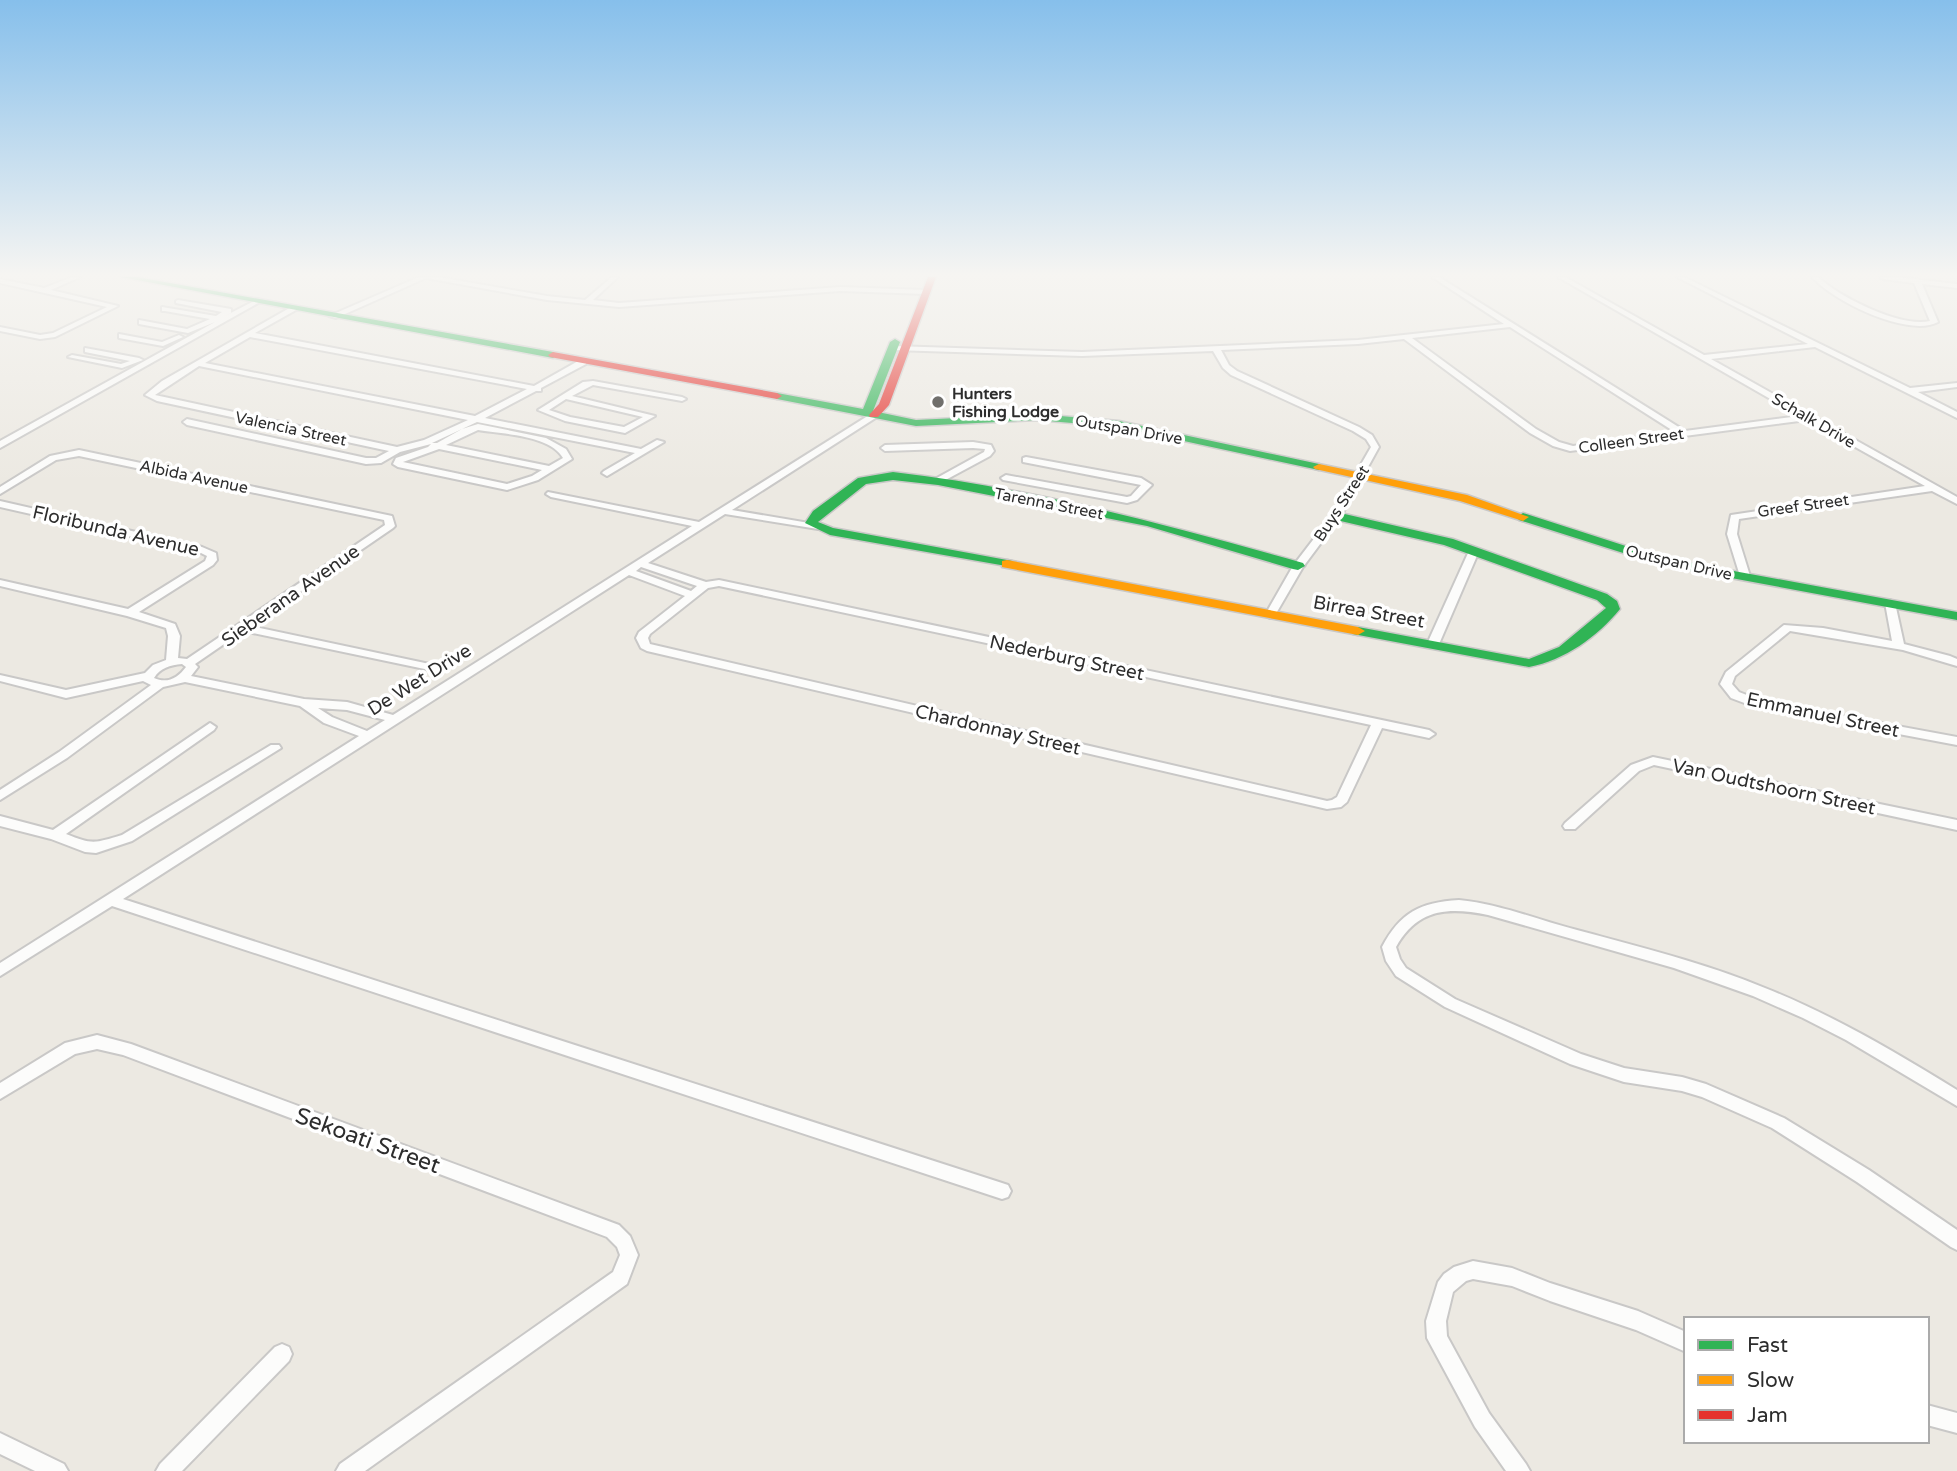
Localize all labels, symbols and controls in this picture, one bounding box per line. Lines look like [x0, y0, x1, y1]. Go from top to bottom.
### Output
place label: Hunters Fishing Lodge [952, 384, 1059, 422]
street label: Schalk Drive [1768, 389, 1859, 453]
marker: Hunters Fishing Lodge [930, 394, 946, 410]
street label: Valencia Street [233, 407, 348, 451]
street label: Outspan Drive [1074, 411, 1184, 449]
street label: Colleen Street [1577, 424, 1685, 458]
street label: Albida Avenue [138, 456, 250, 498]
street label: Buys Street [1310, 462, 1374, 545]
street label: Tarenna Street [993, 484, 1105, 524]
street label: Greef Street [1756, 490, 1850, 522]
street label: Floribunda Avenue [30, 501, 201, 561]
street label: Sieberana Avenue [218, 540, 364, 652]
street label: Outspan Drive [1624, 541, 1734, 585]
street label: Birrea Street [1311, 591, 1426, 633]
street label: Nederburg Street [987, 631, 1146, 685]
street label: De Wet Drive [364, 639, 475, 720]
street label: Emmanuel Street [1745, 688, 1901, 742]
street label: Chardonnay Street [913, 700, 1083, 760]
street label: Van Oudtshoorn Street [1670, 755, 1877, 819]
street label: Sekoati Street [291, 1102, 444, 1180]
legend [1684, 1317, 1929, 1443]
text: Fast [1747, 1333, 1788, 1358]
text: Slow [1747, 1368, 1795, 1393]
text: Jam [1747, 1403, 1788, 1428]

